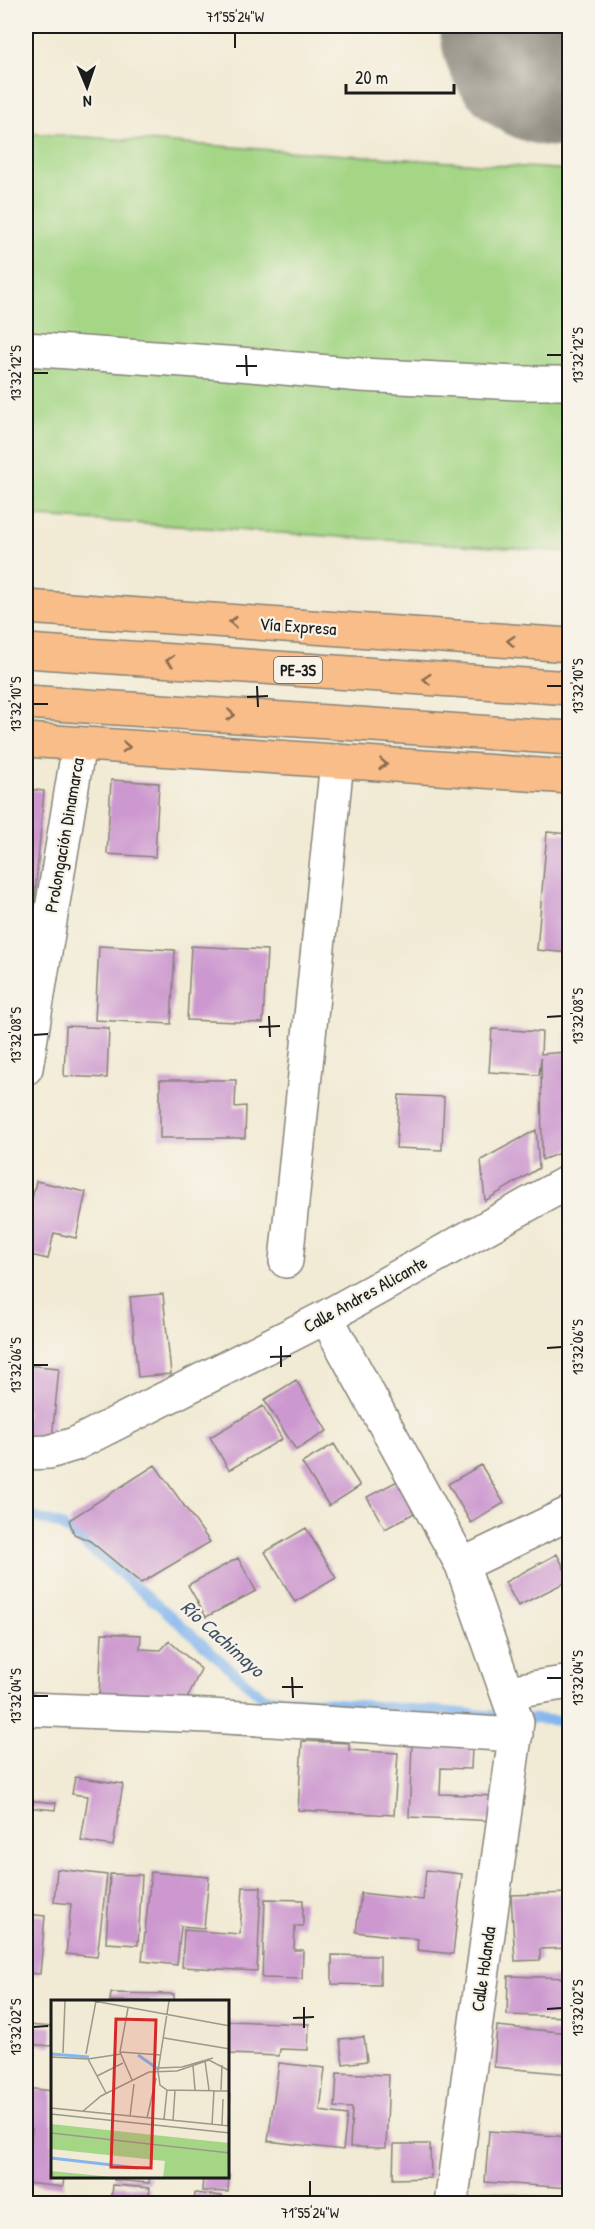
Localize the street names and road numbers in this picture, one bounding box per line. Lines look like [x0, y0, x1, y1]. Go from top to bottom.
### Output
street label: Vía Expresa [259, 611, 337, 641]
road number: PE-3S [274, 657, 322, 683]
street label: Prolongación Dinamarca [38, 756, 90, 914]
street label: Calle Andres Alicante [298, 1250, 432, 1338]
street label: Calle Holanda [465, 1925, 501, 2013]

